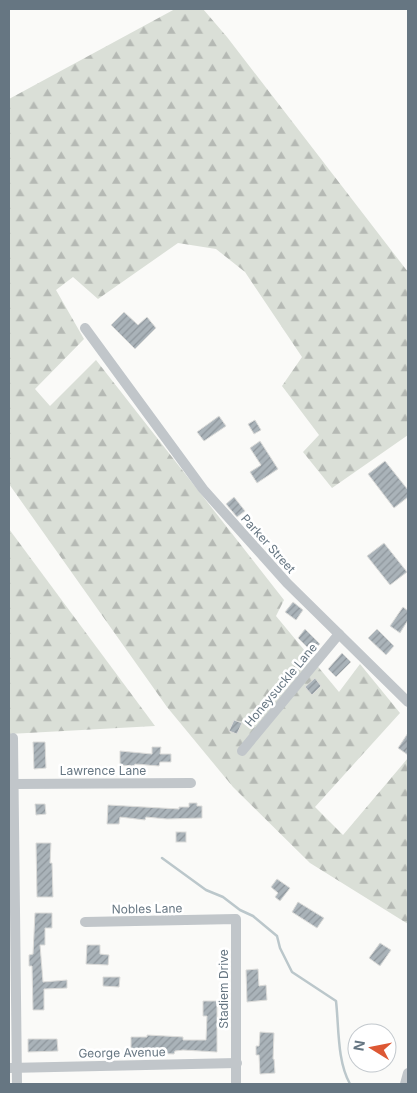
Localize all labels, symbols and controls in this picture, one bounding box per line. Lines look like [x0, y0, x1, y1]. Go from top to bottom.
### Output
street label: Parker Street [238, 511, 299, 576]
street label: Honeysuckle Lane [241, 640, 320, 730]
street label: Lawrence Lane [60, 763, 146, 778]
street label: Nobles Lane [111, 900, 183, 917]
street label: Stadiem Drive [216, 949, 231, 1029]
north arrow [347, 1023, 397, 1073]
text: N [349, 1039, 368, 1052]
street label: George Avenue [78, 1044, 166, 1061]

